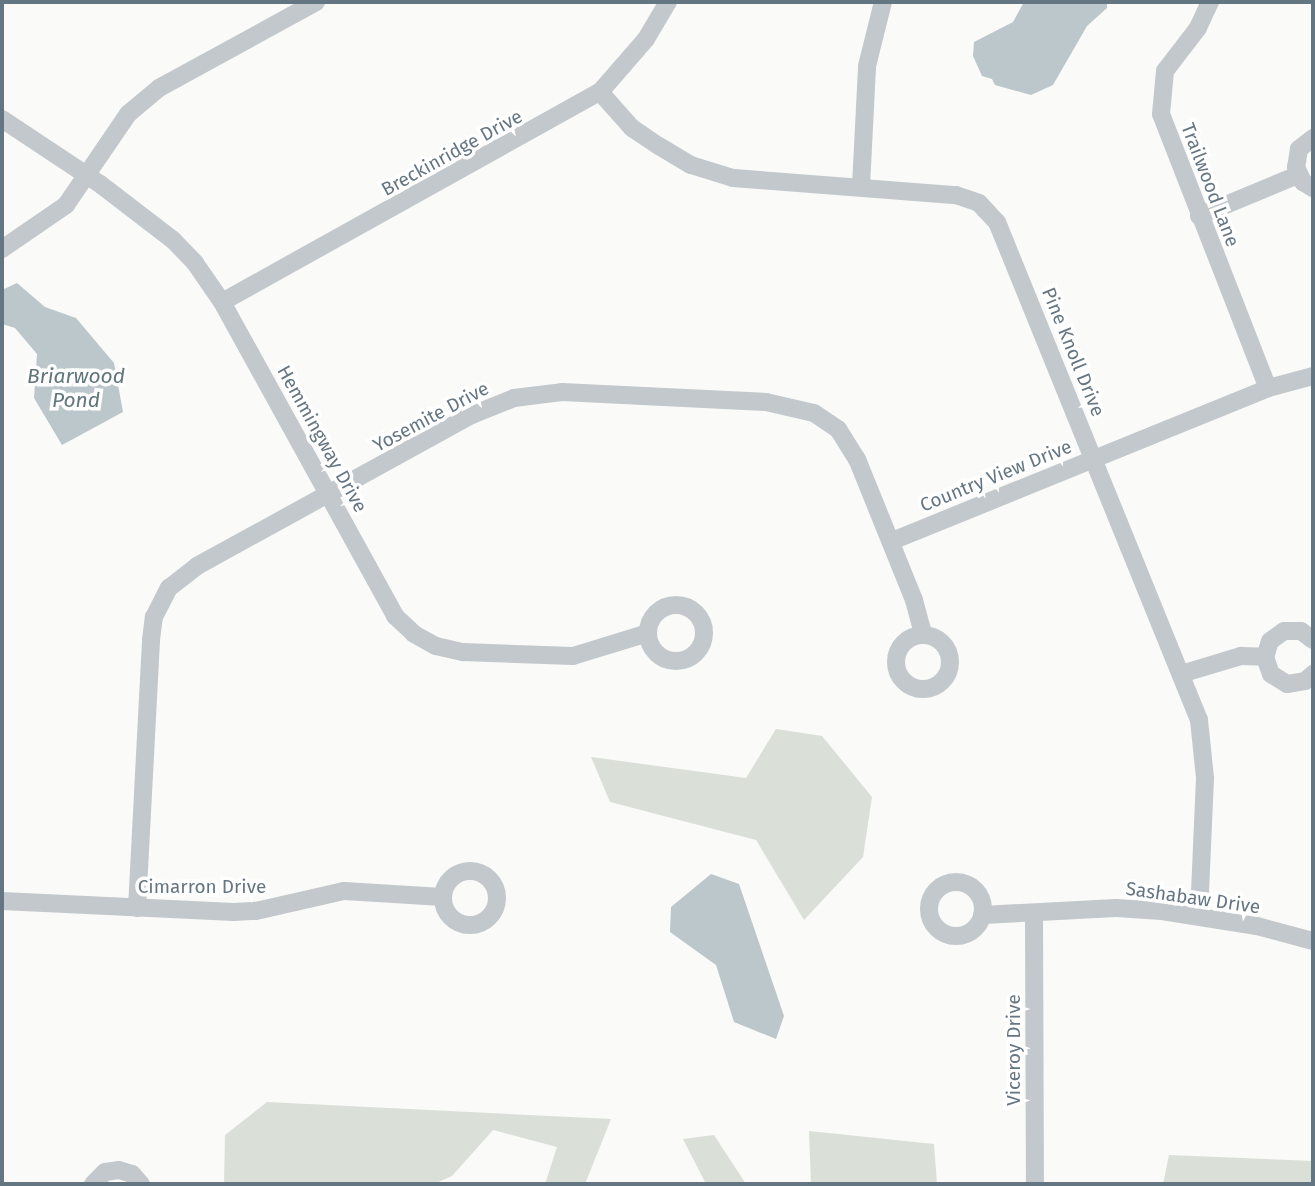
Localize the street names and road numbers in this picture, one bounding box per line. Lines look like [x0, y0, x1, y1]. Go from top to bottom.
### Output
street label: Breckinridge Drive [378, 105, 526, 201]
street label: Trailwood Lane [1176, 120, 1244, 250]
street label: Pine Knoll Drive [1037, 284, 1109, 420]
street label: Hemmingway Drive [272, 361, 372, 517]
street label: Yosemite Drive [369, 377, 493, 457]
street label: Country View Drive [917, 435, 1075, 517]
street label: Cimarron Drive [138, 876, 266, 898]
street label: Sashabaw Drive [1124, 877, 1262, 919]
street label: Viceroy Drive [1003, 994, 1025, 1106]

